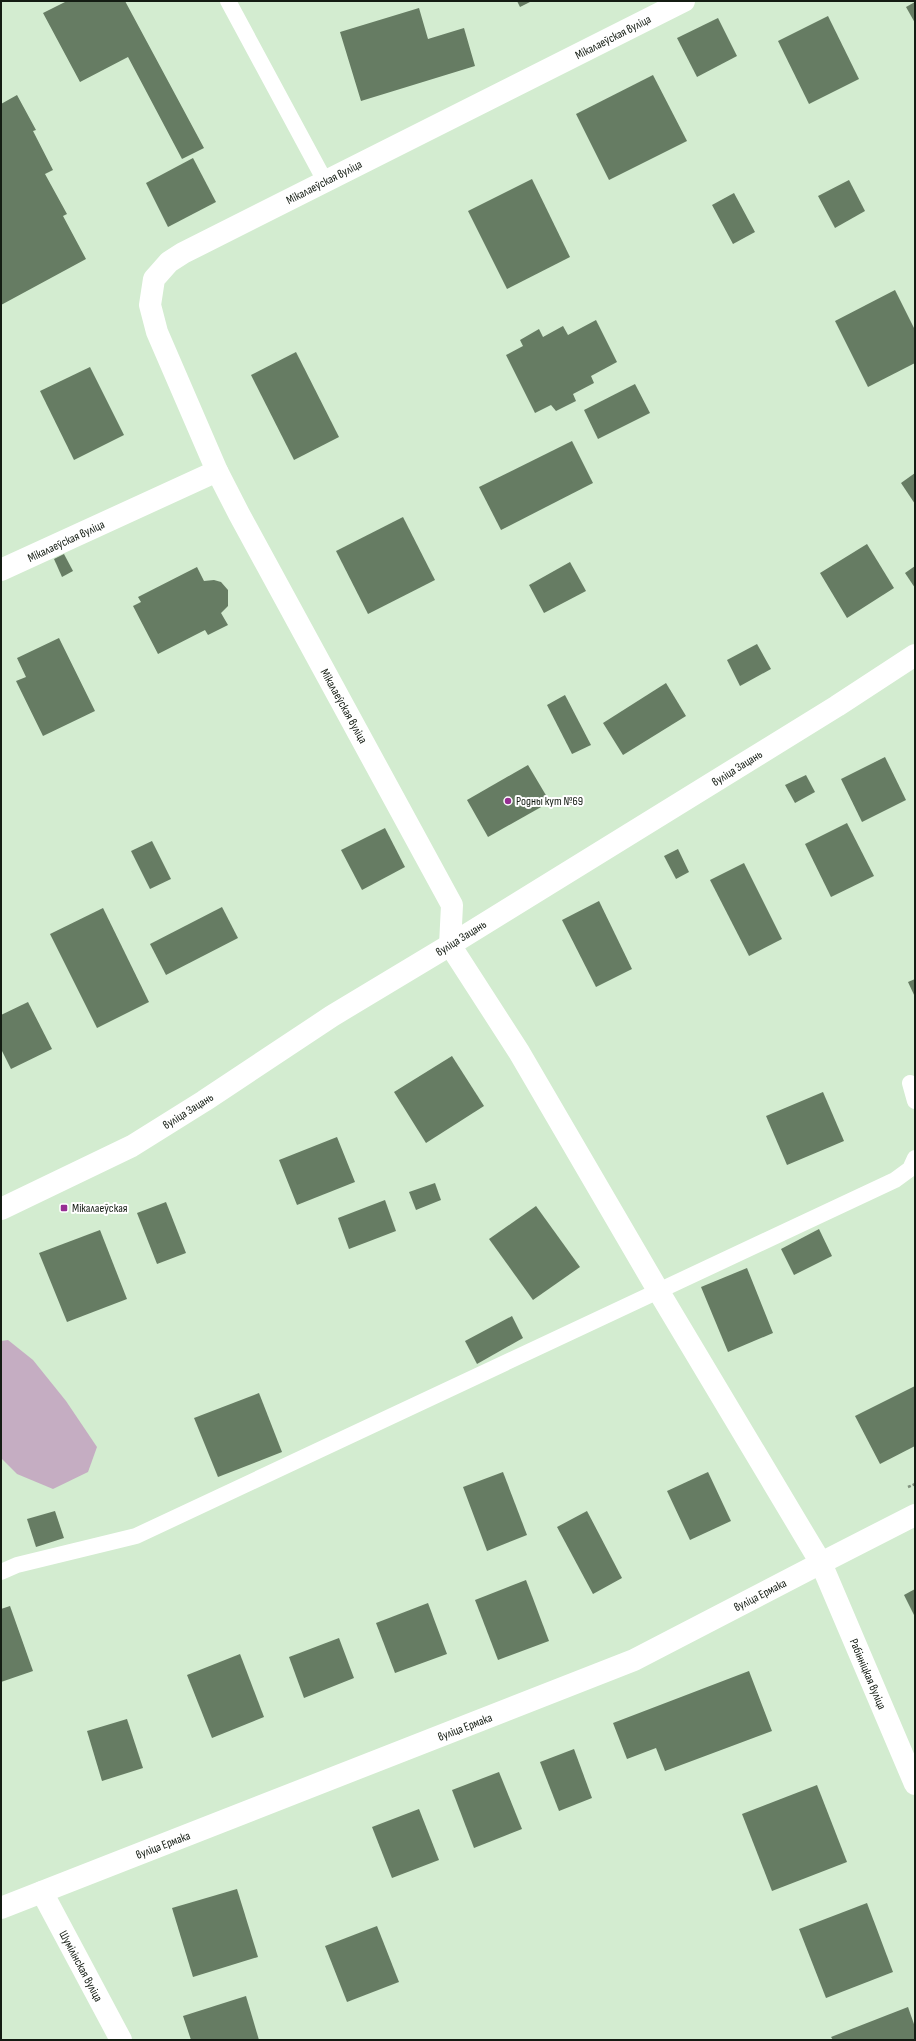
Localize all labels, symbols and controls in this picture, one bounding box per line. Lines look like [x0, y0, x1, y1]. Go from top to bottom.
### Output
street label: Мікалаеўская вуліца [573, 12, 654, 63]
street label: Мікалаеўская вуліца [284, 157, 365, 208]
street label: Мікалаеўская вуліца [25, 517, 107, 566]
street label: Мікалаеўская вуліца [317, 666, 370, 747]
street label: вуліца Зацань [709, 747, 766, 790]
place label: Родны кут №69 [516, 794, 583, 809]
marker: Родны кут №69 [503, 796, 513, 806]
street label: вуліца Зацань [433, 917, 490, 960]
street label: вуліца Зацань [160, 1090, 217, 1133]
place label: Мікалаеўская [72, 1201, 128, 1216]
marker: Мікалаеўская [59, 1203, 69, 1213]
street label: вуліца Ермака [731, 1576, 789, 1615]
street label: Рабінніцкая вуліца [846, 1637, 889, 1712]
street label: вуліца Ермака [436, 1710, 495, 1745]
street label: вуліца Ермака [134, 1828, 193, 1863]
street label: Шумілінская вуліца [55, 1928, 106, 2005]

